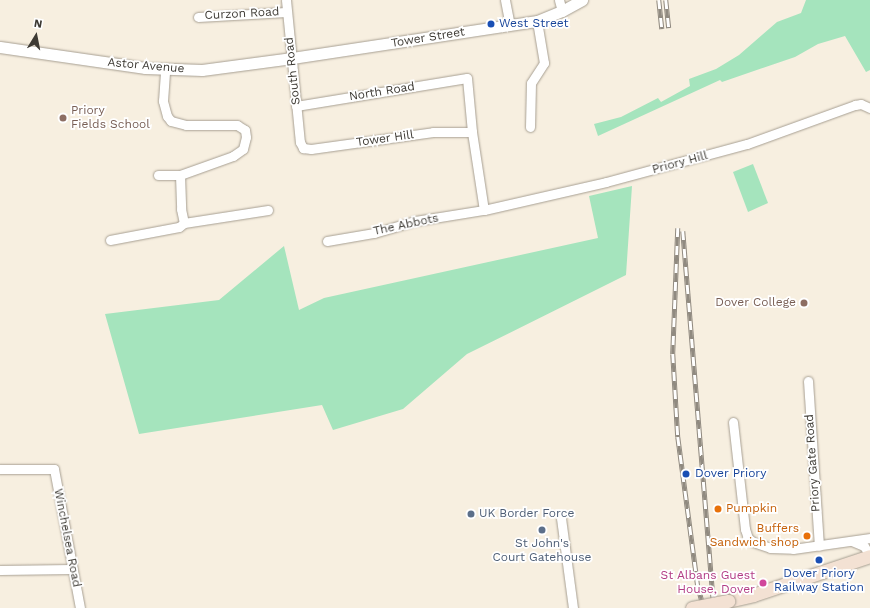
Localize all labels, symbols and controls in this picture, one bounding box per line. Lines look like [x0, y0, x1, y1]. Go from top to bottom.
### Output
street label: Curzon Road [204, 5, 280, 23]
north arrow [16, 16, 56, 56]
text: N [33, 17, 43, 31]
place label: West Street [499, 17, 569, 31]
marker: West Street [486, 19, 496, 29]
street label: Tower Street [390, 25, 466, 51]
street label: South Road [282, 36, 304, 106]
street label: Astor Avenue [107, 55, 185, 77]
street label: North Road [348, 80, 416, 104]
place label: Priory Fields School [71, 104, 150, 132]
marker: Priory Fields School [58, 113, 68, 123]
street label: Tower Hill [355, 128, 415, 150]
street label: Priory Hill [651, 149, 709, 177]
street label: The Abbots [372, 211, 440, 239]
place label: Dover College [715, 296, 796, 310]
marker: Dover College [799, 298, 809, 308]
street label: Priory Gate Road [802, 413, 824, 513]
place label: Dover Priory [695, 467, 767, 481]
marker: Dover Priory [680, 468, 692, 480]
street label: Winchelsea Road [50, 487, 84, 589]
place label: Pumpkin [726, 502, 777, 516]
marker: Pumpkin [713, 504, 723, 514]
place label: UK Border Force [479, 507, 575, 521]
marker: UK Border Force [466, 509, 476, 519]
place label: Buffers Sandwich shop [710, 522, 799, 550]
marker: St John's Court Gatehouse [537, 525, 547, 535]
marker: Buffers Sandwich shop [802, 531, 812, 541]
place label: St John's Court Gatehouse [493, 537, 591, 565]
marker: Dover Priory Railway Station [814, 555, 824, 565]
place label: Dover Priory Railway Station [774, 567, 864, 595]
place label: St Albans Guest House, Dover [660, 569, 755, 597]
marker: St Albans Guest House, Dover [758, 578, 768, 588]

